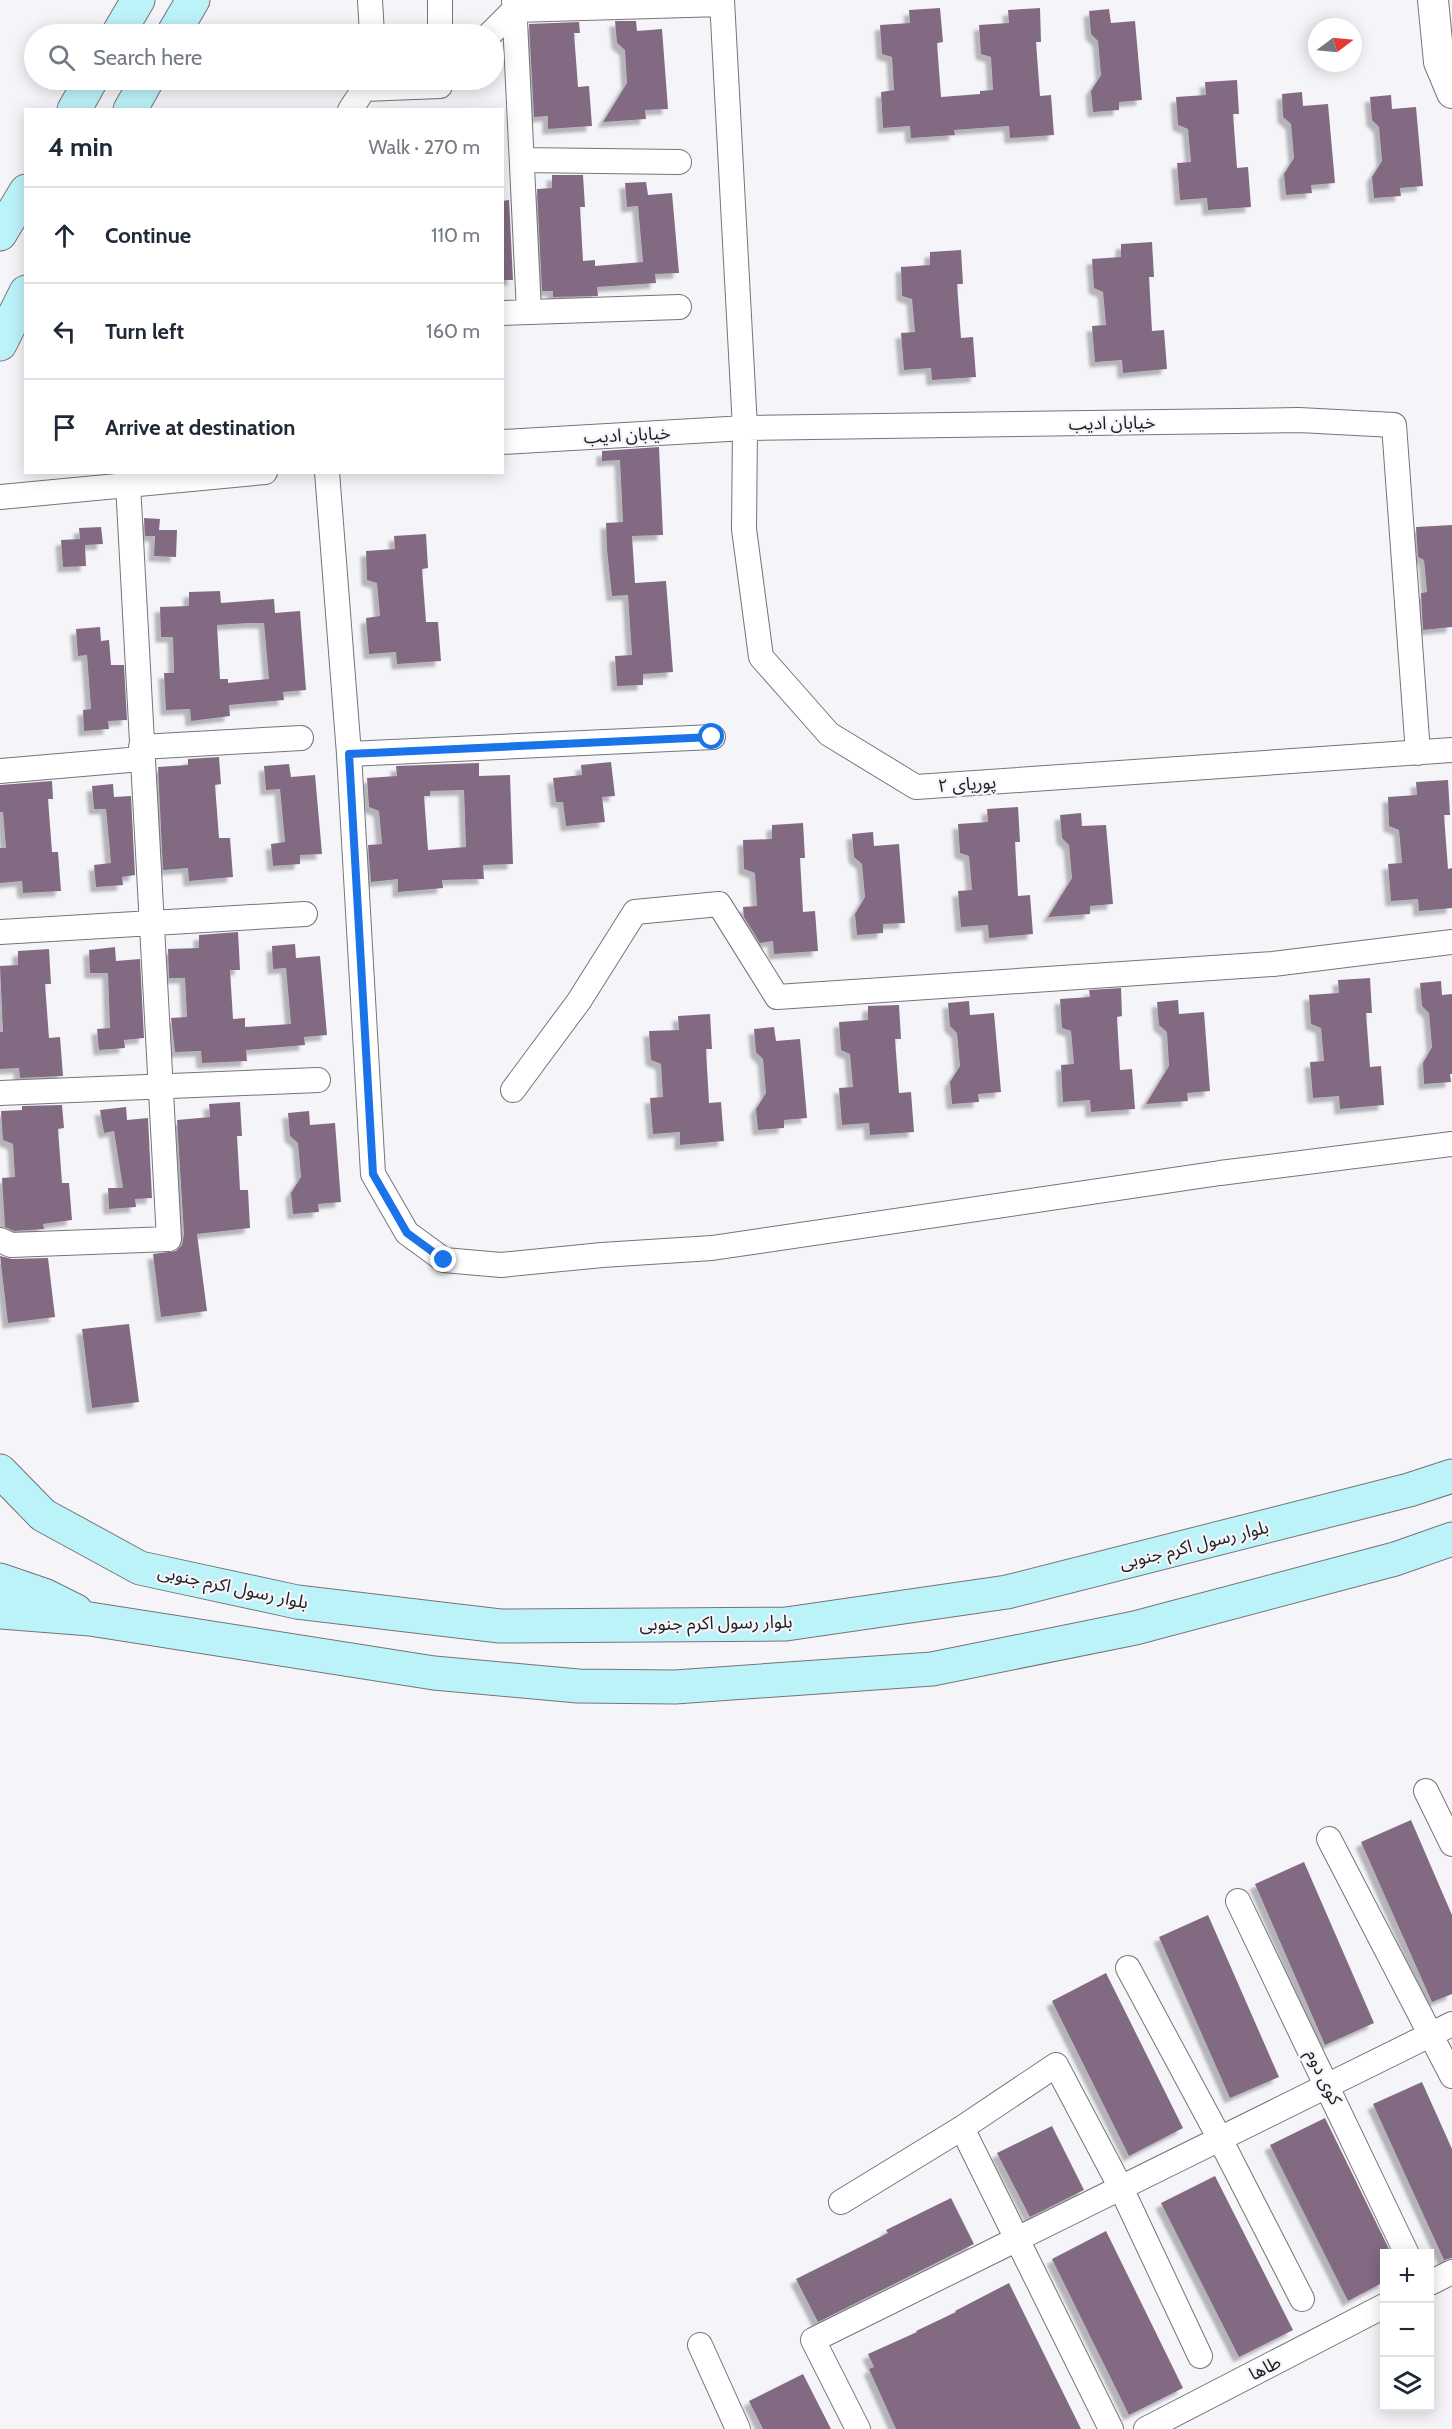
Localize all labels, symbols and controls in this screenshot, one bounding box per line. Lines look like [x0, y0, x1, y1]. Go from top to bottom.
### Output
north arrow [1308, 18, 1362, 72]
search box [24, 24, 504, 90]
icon: search [45, 41, 78, 74]
text: Search here [93, 44, 202, 71]
text: 4 min [48, 131, 113, 163]
text: Walk · 270 m [368, 135, 480, 159]
icon: ahead [48, 219, 81, 252]
text: Continue [105, 222, 191, 249]
text: 110 m [431, 223, 480, 247]
icon: left [48, 315, 81, 348]
text: Turn left [105, 318, 184, 345]
text: 160 m [426, 319, 480, 343]
icon: arrive [48, 411, 81, 444]
street label: خیابان ادیب [1068, 411, 1156, 435]
text: Arrive at destination [105, 414, 295, 441]
street label: خیابان ادیب [583, 422, 671, 448]
route start [698, 723, 724, 749]
street label: پوریای ۲ [937, 771, 997, 797]
route end [430, 1246, 456, 1272]
street label: بلوار رسول اکرم جنوبی [1117, 1516, 1272, 1577]
street label: بلوار رسول اکرم جنوبی [155, 1560, 310, 1617]
street label: بلوار رسول اکرم جنوبی [639, 1611, 793, 1638]
street label: کوی دوم [1298, 2046, 1347, 2110]
map controls [1380, 2249, 1434, 2411]
button: + [1380, 2249, 1434, 2303]
button: − [1380, 2303, 1434, 2357]
street label: طاها [1245, 2351, 1285, 2385]
button: layers [1380, 2357, 1434, 2411]

